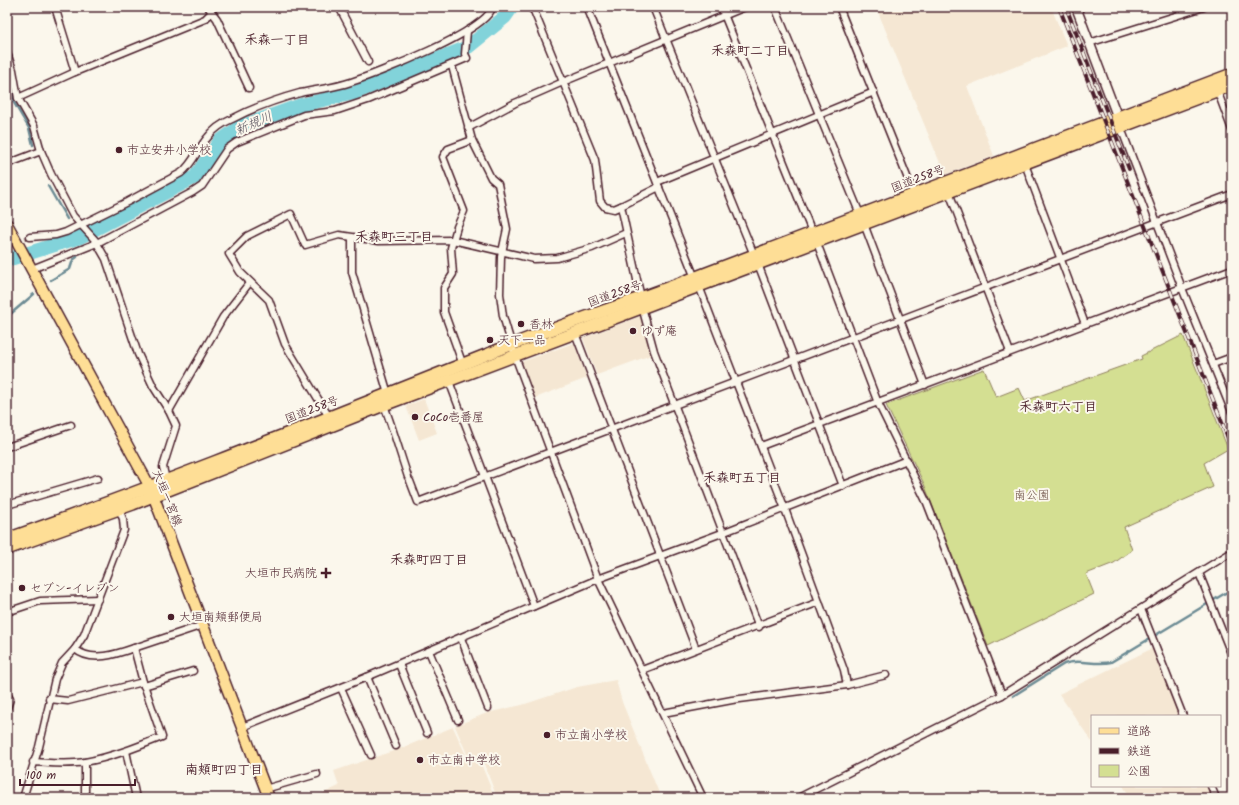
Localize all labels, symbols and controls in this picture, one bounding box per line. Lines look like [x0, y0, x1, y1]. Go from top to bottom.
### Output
district label: 禾森一丁目 [244, 30, 310, 51]
district label: 禾森町二丁目 [711, 41, 789, 62]
water label: 新規川 [232, 106, 276, 142]
place label: 市立安井小学校 [127, 141, 211, 160]
marker: 市立安井小学校 [114, 145, 124, 155]
street label: 国道258号 [888, 160, 948, 198]
district label: 禾森町三丁目 [355, 227, 433, 248]
street label: 国道258号 [585, 275, 645, 313]
place label: 香林 [529, 315, 553, 334]
marker: 香林 [516, 319, 526, 329]
place label: ゆず庵 [641, 322, 677, 341]
marker: ゆず庵 [628, 326, 638, 336]
place label: 天下一品 [498, 331, 546, 350]
marker: 天下一品 [485, 335, 495, 345]
street label: 国道258号 [282, 391, 342, 429]
district label: 禾森町六丁目 [1019, 397, 1097, 418]
place label: CoCo壱番屋 [423, 408, 484, 427]
marker: CoCo壱番屋 [410, 412, 420, 422]
street label: 大垣一宮線 [147, 467, 187, 529]
district label: 禾森町五丁目 [703, 468, 781, 489]
park label: 南公園 [1014, 486, 1050, 505]
district label: 禾森町四丁目 [390, 550, 468, 571]
place label: 大垣市民病院 [245, 564, 317, 583]
marker: 大垣市民病院 [320, 567, 332, 579]
place label: セブン-イレブン [30, 579, 120, 598]
marker: セブン-イレブン [17, 583, 27, 593]
place label: 大垣南頬郵便局 [179, 608, 263, 627]
marker: 大垣南頬郵便局 [166, 612, 176, 622]
legend [1091, 715, 1221, 787]
text: 道路 [1127, 722, 1151, 741]
place label: 市立南小学校 [555, 726, 627, 745]
marker: 市立南小学校 [542, 730, 552, 740]
text: 鉄道 [1127, 742, 1151, 761]
place label: 市立南中学校 [428, 751, 500, 770]
marker: 市立南中学校 [415, 755, 425, 765]
district label: 南頬町四丁目 [185, 760, 263, 781]
scale bar [20, 761, 135, 787]
text: 公園 [1127, 762, 1151, 781]
text: 100 m [26, 766, 57, 785]

